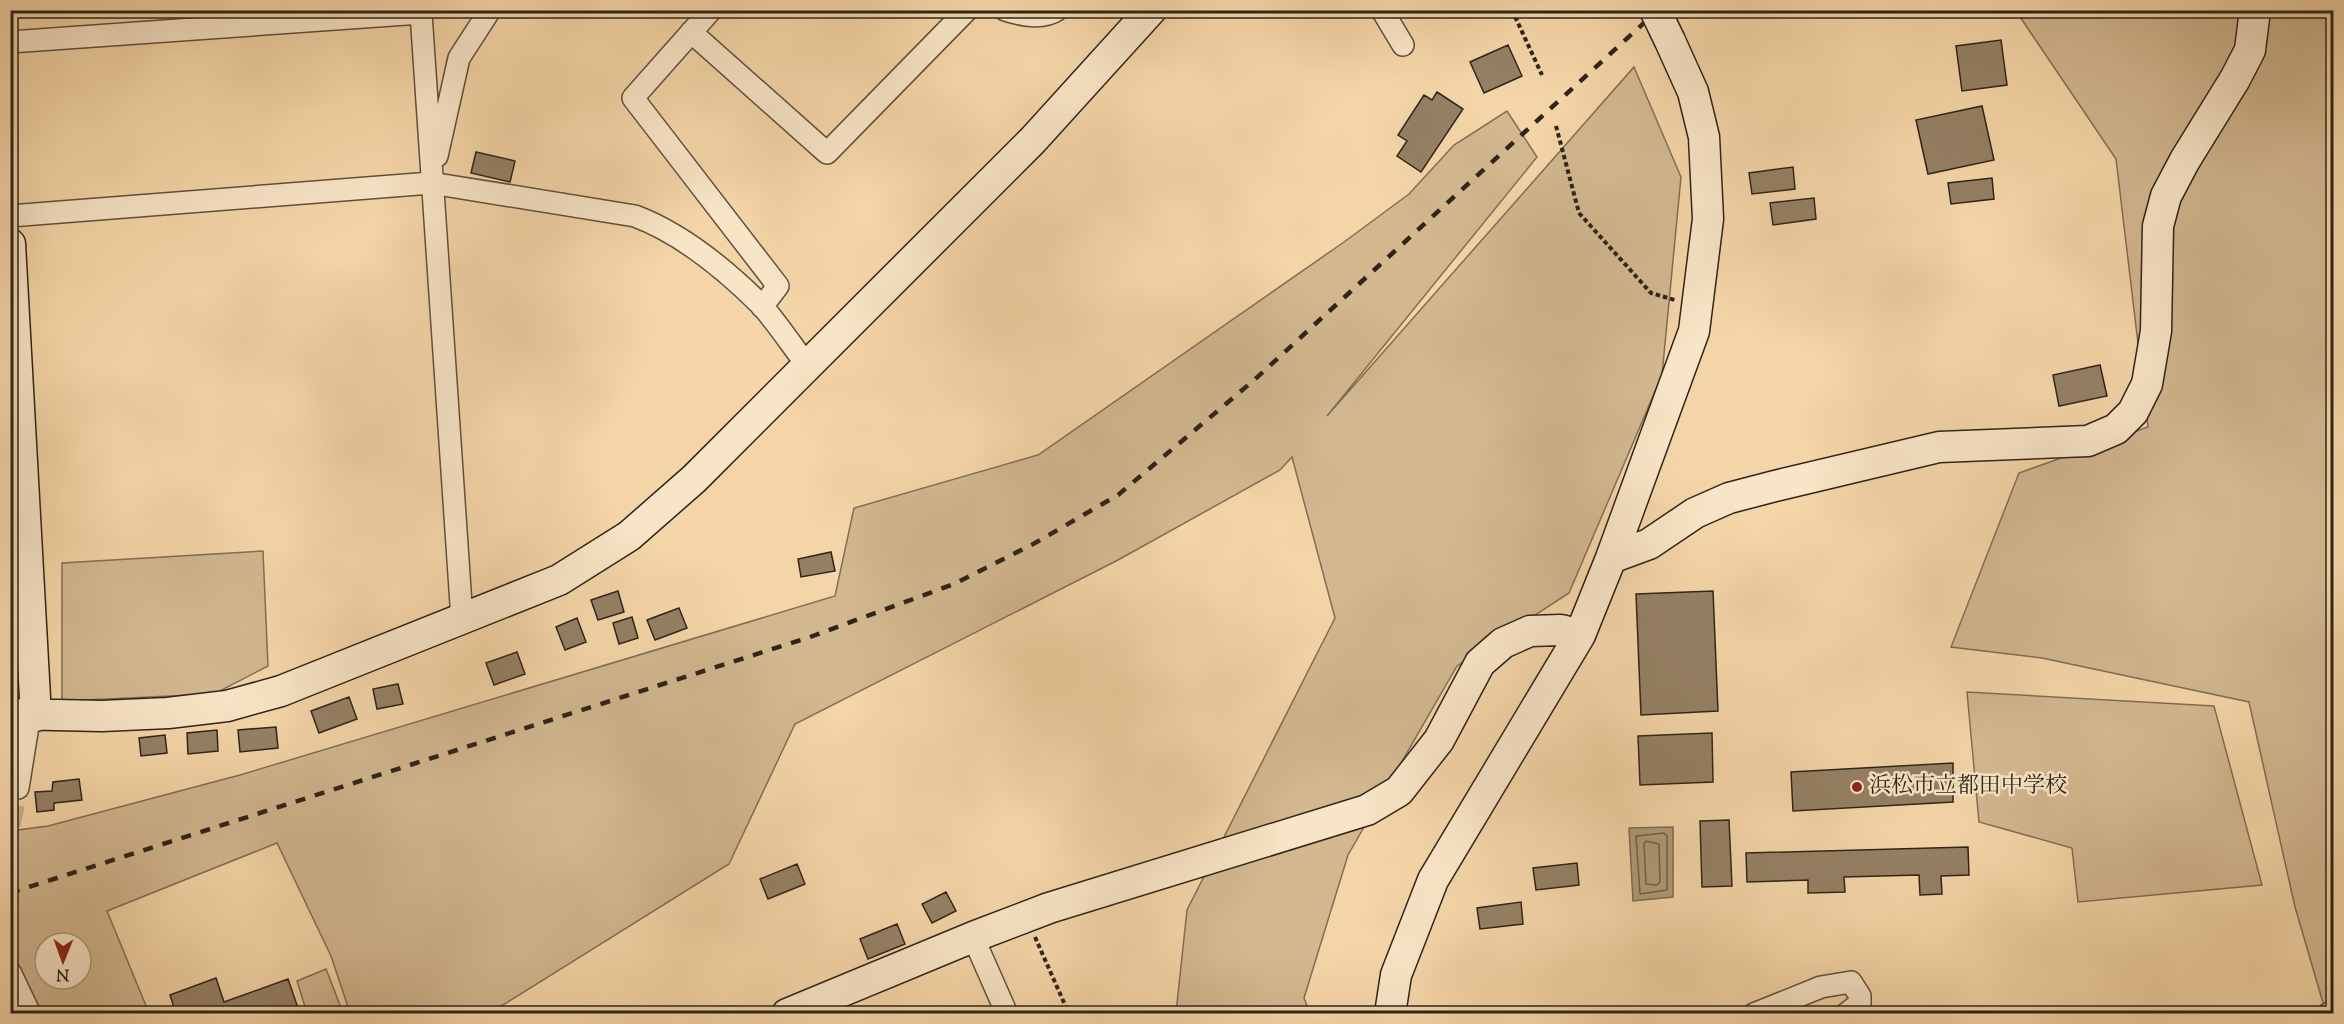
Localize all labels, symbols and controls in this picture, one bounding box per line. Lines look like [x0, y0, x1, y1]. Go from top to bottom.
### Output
place label: 浜松市立都田中学校 [1869, 771, 2067, 803]
marker: 浜松市立都田中学校 [1850, 780, 1864, 794]
north arrow [33, 931, 93, 991]
text: N [56, 962, 69, 985]

